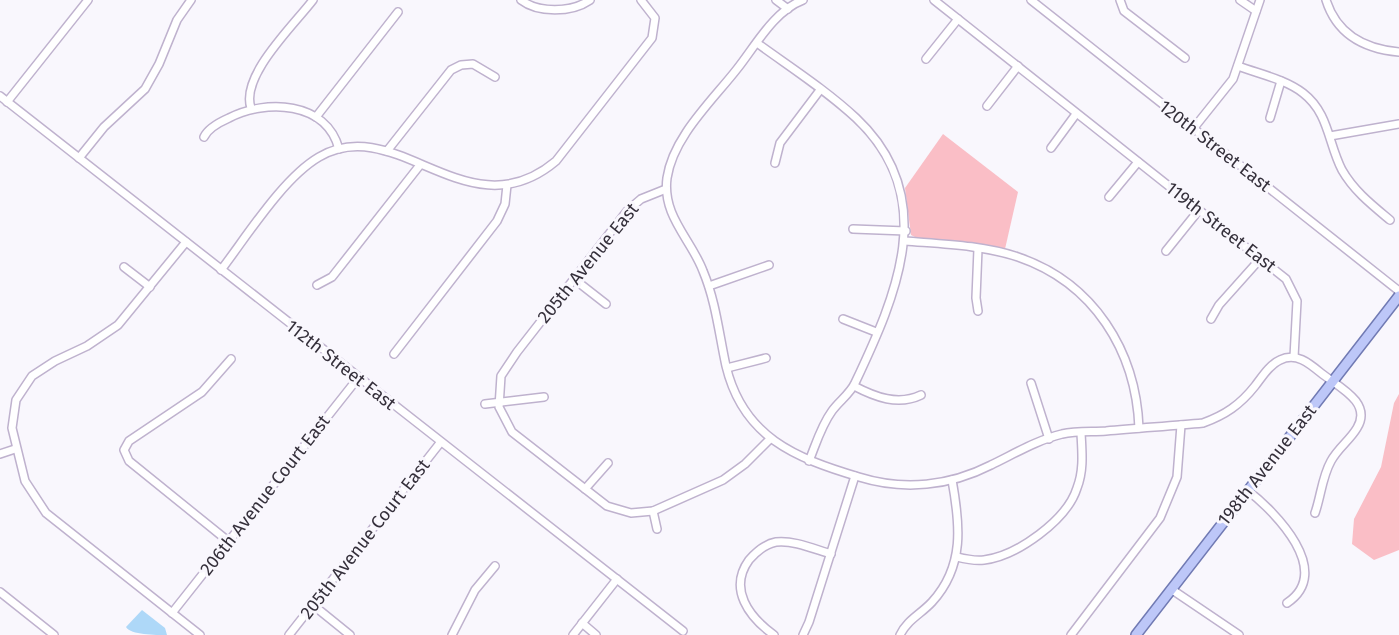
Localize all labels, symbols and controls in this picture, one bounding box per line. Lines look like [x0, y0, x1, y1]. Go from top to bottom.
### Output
street label: 120th Street East [1155, 95, 1276, 197]
street label: 119th Street East [1161, 177, 1281, 277]
street label: 205th Avenue East [533, 198, 643, 327]
street label: 112th Street East [282, 315, 401, 415]
street label: 198th Avenue East [1213, 400, 1321, 530]
street label: 206th Avenue Court East [195, 410, 335, 580]
street label: 205th Avenue Court East [296, 454, 435, 623]

